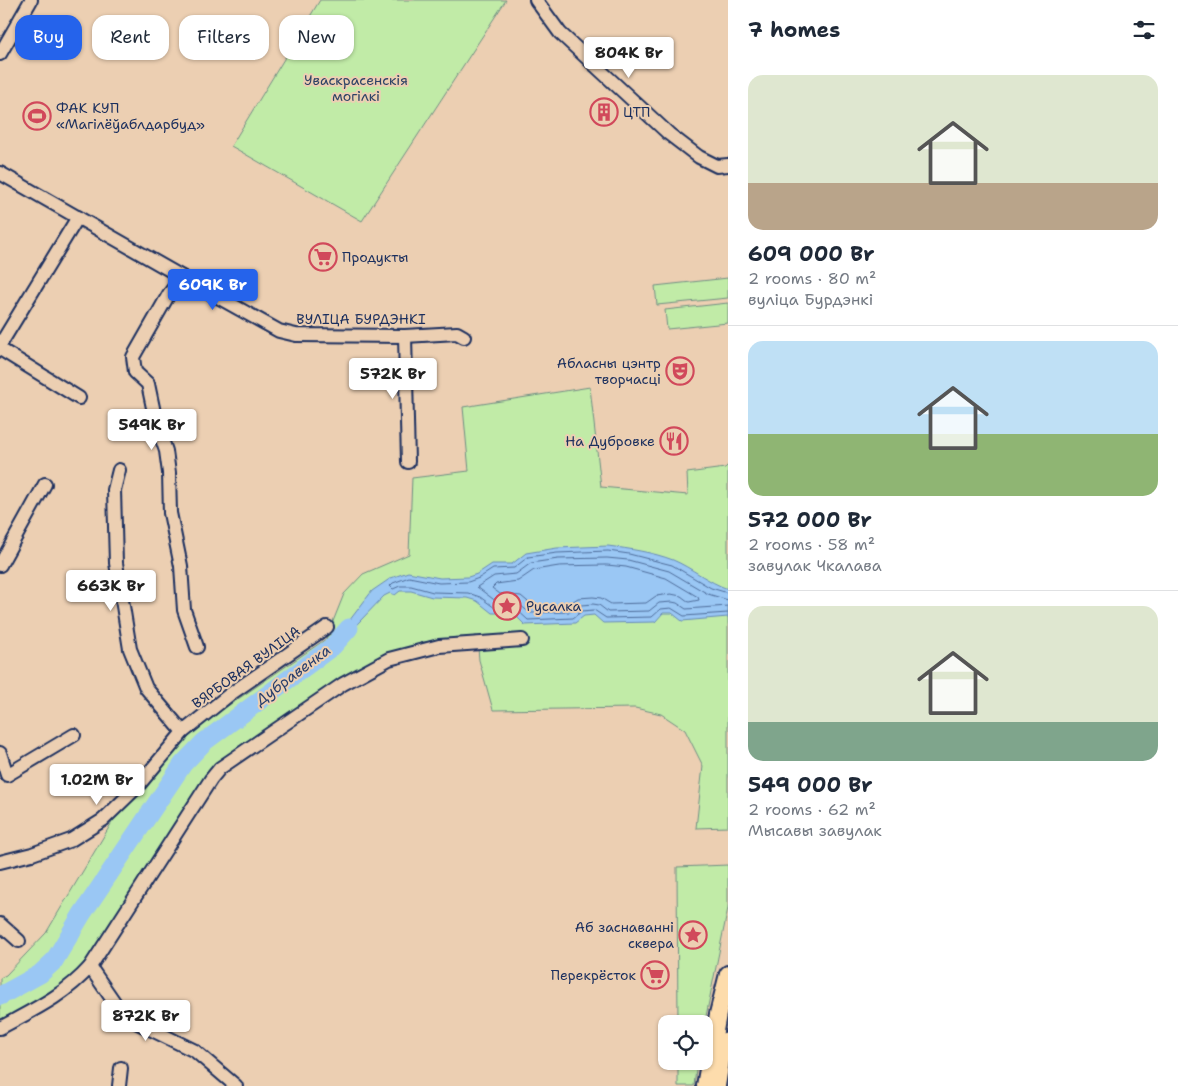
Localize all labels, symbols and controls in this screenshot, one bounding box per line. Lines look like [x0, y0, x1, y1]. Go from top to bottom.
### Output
chip: Buy [15, 15, 82, 60]
chip: Rent [92, 15, 169, 60]
chip: Filters [179, 15, 269, 60]
chip: New [279, 15, 354, 60]
text: 7 homes [748, 16, 840, 44]
icon: filters [1130, 16, 1158, 44]
pin: 804K Br [583, 36, 675, 79]
text: 804K Br [595, 42, 663, 63]
park label: Уваскрасенскія могілкі [304, 71, 408, 105]
building icon: ЦТП [589, 97, 619, 127]
place label: ФАК КУП «Магілёўаблдарбуд» [56, 99, 205, 133]
sports icon: ФАК КУП «Магілёўаблдарбуд» [22, 101, 52, 131]
place label: ЦТП [623, 103, 650, 121]
icon: home [908, 108, 998, 198]
text: 609 000 Br [748, 240, 875, 268]
supermarket icon: Продукты [308, 242, 338, 272]
place label: Продукты [342, 248, 409, 266]
pin: 609K Br [167, 268, 259, 311]
text: 2 rooms · 80 m² [748, 268, 876, 289]
text: 609K Br [179, 274, 247, 295]
text: вуліца Бурдэнкі [748, 289, 873, 310]
street label: ВУЛІЦА БУРДЭНКІ [296, 310, 426, 328]
place label: Абласны цэнтр творчасці [557, 354, 661, 388]
theatre icon: Абласны цэнтр творчасці [665, 356, 695, 386]
pin: 572K Br [347, 358, 439, 400]
text: 572K Br [360, 363, 426, 384]
icon: home [908, 373, 998, 463]
pin: 549K Br [106, 408, 198, 451]
text: 549K Br [119, 414, 185, 435]
restaurant icon: На Дубровке [659, 426, 689, 456]
place label: На Дубровке [565, 432, 655, 450]
text: 572 000 Br [748, 506, 872, 534]
text: 2 rooms · 58 m² [748, 534, 875, 555]
text: завулак Чкалава [748, 555, 882, 576]
pin: 663K Br [65, 570, 157, 612]
text: 663K Br [77, 575, 145, 596]
place icon: Русалка [492, 591, 522, 621]
place label: Русалка [526, 597, 582, 615]
street label: ВЯРБОВАЯ ВУЛІЦА [188, 622, 304, 712]
icon: home [908, 638, 998, 728]
water label: Дубравенка [250, 640, 335, 711]
pin: 1.02M Br [45, 764, 149, 806]
text: 1.02M Br [61, 769, 133, 790]
text: 549 000 Br [748, 771, 873, 799]
text: 2 rooms · 62 m² [748, 799, 876, 820]
text: Мысавы завулак [748, 820, 882, 841]
place label: Аб заснаванні сквера [575, 918, 674, 952]
place icon: Аб заснаванні сквера [678, 920, 708, 950]
supermarket icon: Перекрёсток [640, 960, 670, 990]
place label: Перекрёсток [551, 966, 637, 984]
pin: 872K Br [100, 1000, 192, 1042]
text: 872K Br [112, 1005, 180, 1026]
map controls [658, 1015, 713, 1070]
button: locate [658, 1015, 713, 1070]

